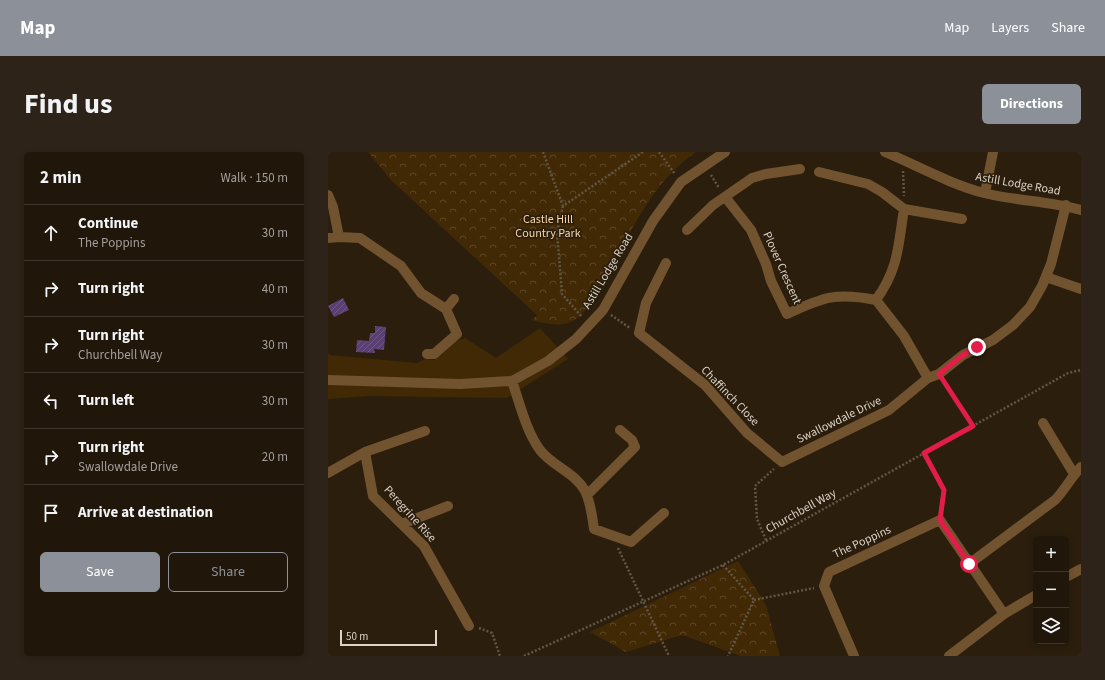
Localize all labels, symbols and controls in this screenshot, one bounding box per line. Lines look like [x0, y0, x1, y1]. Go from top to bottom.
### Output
text: Map [20, 15, 55, 42]
text: Map [944, 18, 969, 38]
text: Layers [991, 18, 1029, 38]
text: Share [1051, 18, 1085, 38]
text: Find us [24, 84, 112, 124]
button: Directions [982, 84, 1081, 124]
text: 2 min [40, 166, 81, 190]
street label: Astill Lodge Road [974, 168, 1062, 200]
text: Walk · 150 m [220, 169, 288, 187]
park label: Castle Hill Country Park [515, 211, 581, 242]
text: Continue [78, 213, 138, 234]
icon: ahead [40, 222, 62, 244]
text: 30 m [262, 224, 288, 242]
street label: Plover Crescent [758, 229, 806, 307]
street label: Astill Lodge Road [579, 230, 637, 312]
text: The Poppins [78, 234, 145, 252]
icon: right [40, 278, 62, 300]
text: Turn right [78, 278, 144, 299]
text: 40 m [262, 280, 288, 298]
text: Turn right [78, 325, 144, 346]
icon: right [40, 334, 62, 356]
text: 30 m [262, 336, 288, 354]
route end [968, 338, 986, 356]
text: Churchbell Way [78, 346, 162, 364]
street label: Chaffinch Close [697, 362, 763, 430]
icon: left [40, 390, 62, 412]
text: Turn left [78, 390, 134, 411]
text: 30 m [262, 392, 288, 410]
street label: Swallowdale Drive [794, 392, 884, 448]
text: Turn right [78, 437, 144, 458]
icon: right [40, 446, 62, 468]
text: 20 m [262, 448, 288, 466]
text: Swallowdale Drive [78, 458, 178, 476]
street label: Peregrine Rise [380, 482, 440, 546]
street label: Churchbell Way [763, 484, 840, 537]
icon: arrive [40, 502, 62, 524]
text: Arrive at destination [78, 502, 213, 523]
street label: The Poppins [830, 521, 894, 563]
map controls [1033, 536, 1069, 644]
button: + [1033, 536, 1069, 572]
button: Save [40, 552, 160, 592]
button: Share [168, 552, 288, 592]
route start [960, 555, 978, 573]
button: − [1033, 572, 1069, 608]
button: layers [1033, 608, 1069, 644]
scale bar [340, 628, 437, 647]
text: 50 m [346, 629, 368, 644]

